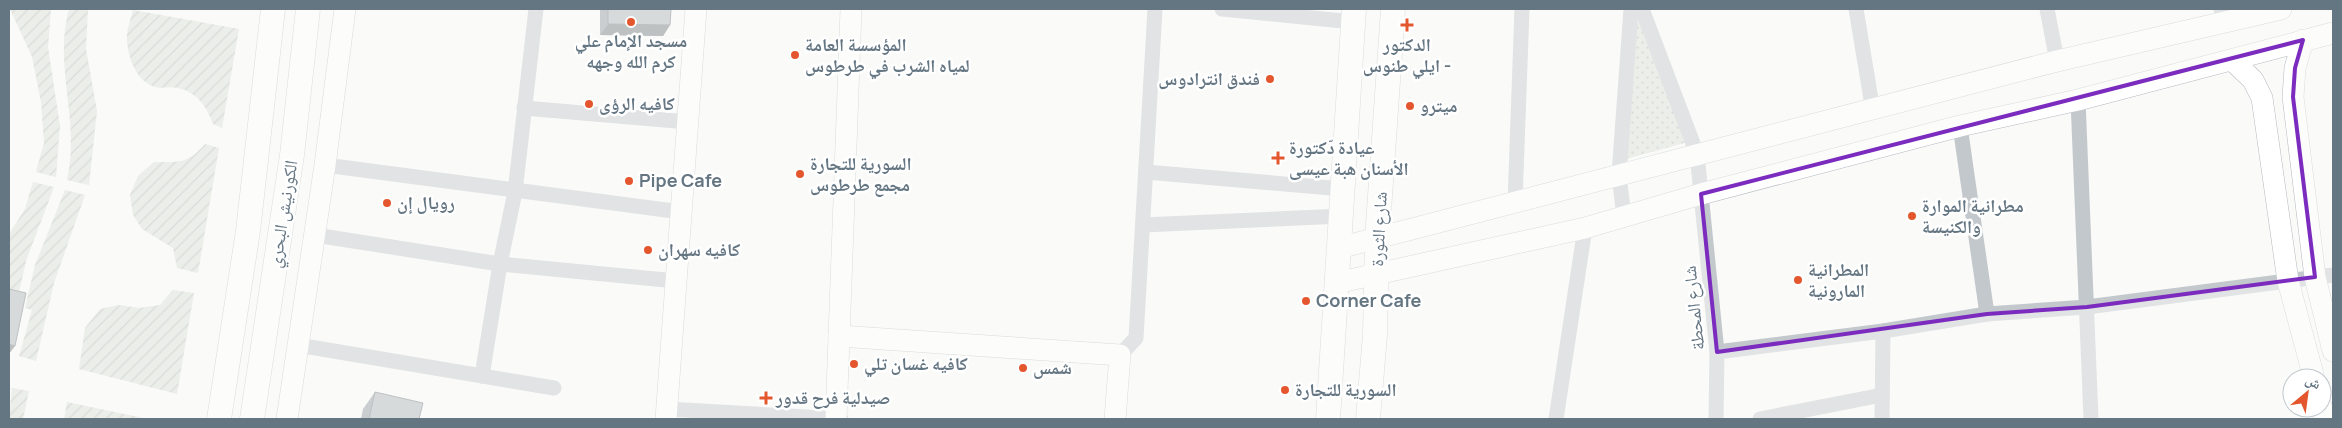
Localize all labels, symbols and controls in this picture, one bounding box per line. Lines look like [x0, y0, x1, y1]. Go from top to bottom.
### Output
marker: مسجد الإمام علي كرم الله وجهه [625, 16, 637, 28]
marker: الدكتور ايلي طنوس - [1400, 18, 1414, 32]
place label: مسجد الإمام علي كرم الله وجهه [575, 28, 687, 74]
place label: المؤسسة العامة لمياه الشرب في طرطوس [805, 32, 970, 80]
place label: الدكتور ايلي طنوس - [1363, 32, 1451, 80]
marker: المؤسسة العامة لمياه الشرب في طرطوس [789, 49, 801, 61]
place label: فندق انترادوس [1158, 66, 1260, 90]
marker: فندق انترادوس [1264, 73, 1276, 85]
place label: كافيه الرؤى [599, 91, 675, 115]
place label: ميترو [1420, 93, 1458, 117]
marker: كافيه الرؤى [583, 98, 595, 110]
marker: ميترو [1404, 100, 1416, 112]
place label: عيادة دّكتورة الأسنان هبة عيسى [1289, 135, 1409, 180]
place label: السورية للتجارة مجمع طرطوس [810, 151, 912, 197]
marker: عيادة دّكتورة الأسنان هبة عيسى [1271, 151, 1285, 165]
street label: الكورنيش البحري [262, 158, 306, 270]
place label: Pipe Cafe [639, 168, 722, 192]
marker: السورية للتجارة مجمع طرطوس [794, 168, 806, 180]
marker: Pipe Cafe [623, 175, 635, 187]
place label: رويال إن [397, 190, 455, 214]
street label: شارع الثورة [1364, 191, 1392, 267]
place label: مطرانية الموارة والكنيسة [1922, 193, 2024, 238]
marker: رويال إن [381, 197, 393, 209]
marker: مطرانية الموارة والكنيسة [1906, 210, 1918, 222]
place label: كافيه سهران [658, 237, 740, 261]
marker: كافيه سهران [642, 244, 654, 256]
place label: المطرانية المارونية [1808, 257, 1869, 302]
street label: شارع المحطة [1677, 265, 1709, 352]
marker: المطرانية المارونية [1792, 274, 1804, 286]
place label: Corner Cafe [1316, 288, 1421, 312]
marker: Corner Cafe [1300, 295, 1312, 307]
place label: كافيه غسان تلي [864, 351, 968, 378]
place label: شمس [1033, 355, 1072, 379]
marker: كافيه غسان تلي [848, 358, 860, 370]
marker: شمس [1017, 362, 1029, 374]
north arrow [2282, 368, 2332, 418]
text: ش [2302, 369, 2325, 393]
place label: السورية للتجارة [1295, 377, 1397, 401]
marker: السورية للتجارة [1279, 384, 1291, 396]
place label: صيدلية فرح قدور [775, 385, 890, 409]
marker: صيدلية فرح قدور [760, 392, 772, 404]

